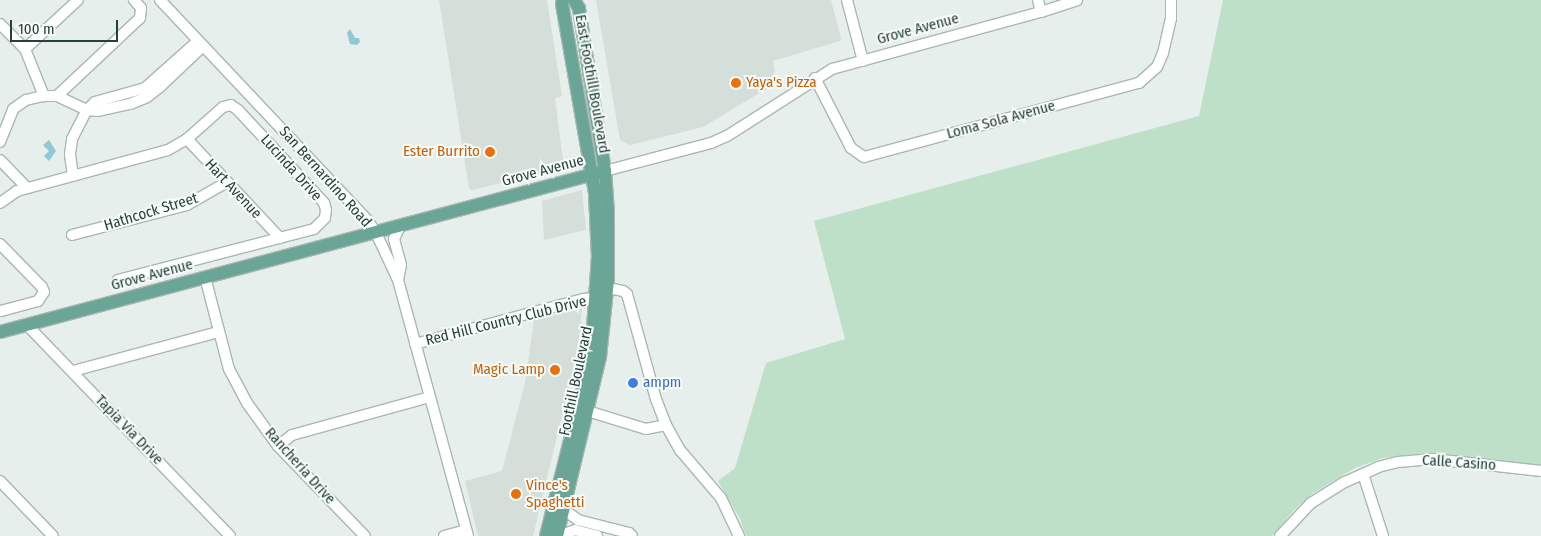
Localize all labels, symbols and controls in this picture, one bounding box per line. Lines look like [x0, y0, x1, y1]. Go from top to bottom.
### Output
street label: Grove Avenue [875, 9, 961, 49]
scale bar [12, 10, 120, 42]
street label: East Foothill Boulevard [571, 13, 613, 155]
text: 100 m [18, 20, 55, 38]
place label: Yaya's Pizza [746, 74, 817, 92]
marker: Yaya's Pizza [730, 77, 742, 89]
street label: Loma Sola Avenue [945, 97, 1057, 143]
street label: San Bernardino Road [275, 123, 375, 231]
street label: Lucinda Drive [257, 131, 325, 205]
place label: Ester Burrito [403, 143, 480, 161]
marker: Ester Burrito [484, 146, 496, 158]
street label: Grove Avenue [500, 151, 586, 191]
street label: Hart Avenue [201, 155, 265, 223]
street label: Hathcock Street [102, 189, 200, 235]
street label: Grove Avenue [109, 255, 195, 295]
street label: Red Hill Country Club Drive [424, 292, 588, 350]
street label: Foothill Boulevard [556, 324, 596, 438]
place label: Magic Lamp [473, 361, 545, 379]
marker: Magic Lamp [549, 364, 561, 376]
place label: ampm [643, 374, 681, 392]
marker: ampm [627, 377, 639, 389]
street label: Tapia Via Drive [91, 391, 167, 469]
street label: Rancheria Drive [261, 424, 339, 508]
street label: Calle Casino [1421, 451, 1497, 475]
place label: Vince's Spaghetti [526, 476, 584, 511]
marker: Vince's Spaghetti [510, 488, 522, 500]

